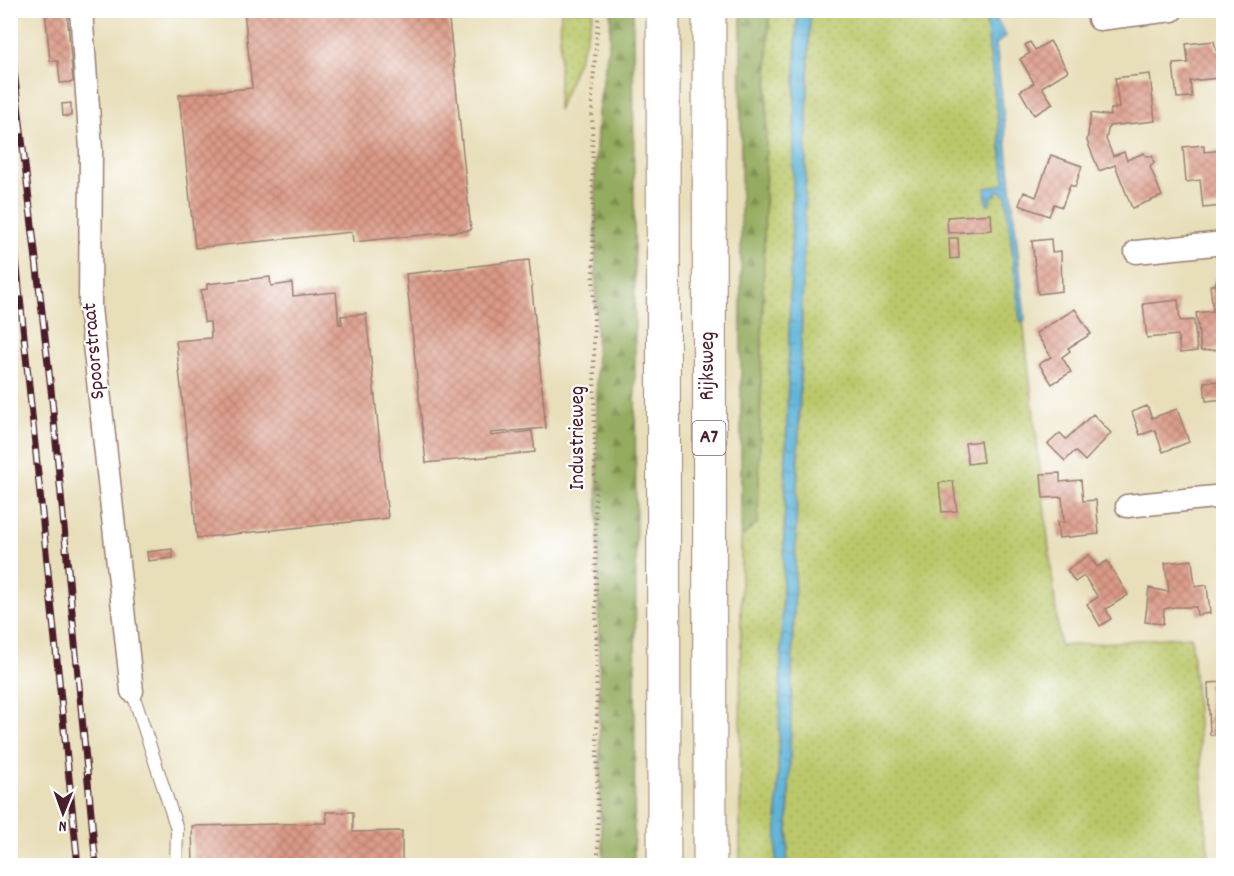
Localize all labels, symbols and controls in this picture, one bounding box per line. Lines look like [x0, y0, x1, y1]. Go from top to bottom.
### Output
street label: Spoorstraat [76, 301, 114, 401]
street label: Rijksweg [694, 332, 724, 401]
street label: Industrieweg [564, 386, 594, 490]
road number: A7 [692, 421, 726, 455]
north arrow [33, 783, 93, 843]
text: N [59, 814, 67, 837]

